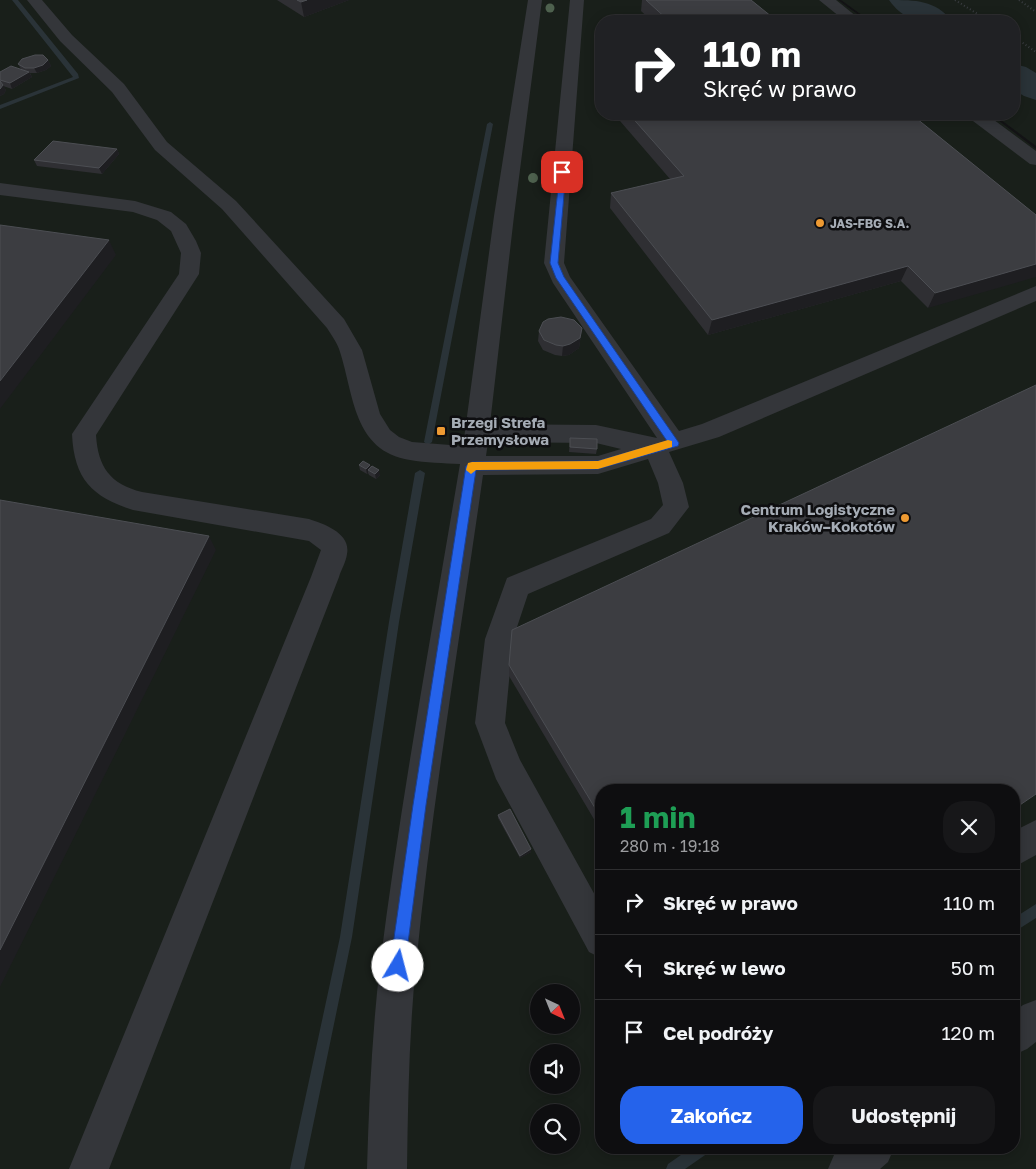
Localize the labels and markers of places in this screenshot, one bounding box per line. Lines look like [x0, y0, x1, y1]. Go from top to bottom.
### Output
pin [541, 151, 583, 193]
place label: JAS-FBG S.A. [830, 216, 909, 231]
marker: JAS-FBG S.A. [814, 217, 826, 229]
place label: Brzegi Strefa Przemysłowa [451, 413, 549, 448]
marker: Brzegi Strefa Przemysłowa [435, 425, 447, 437]
place label: Centrum Logistyczne Kraków–Kokotów [741, 500, 896, 535]
marker: Centrum Logistyczne Kraków–Kokotów [899, 512, 911, 524]

